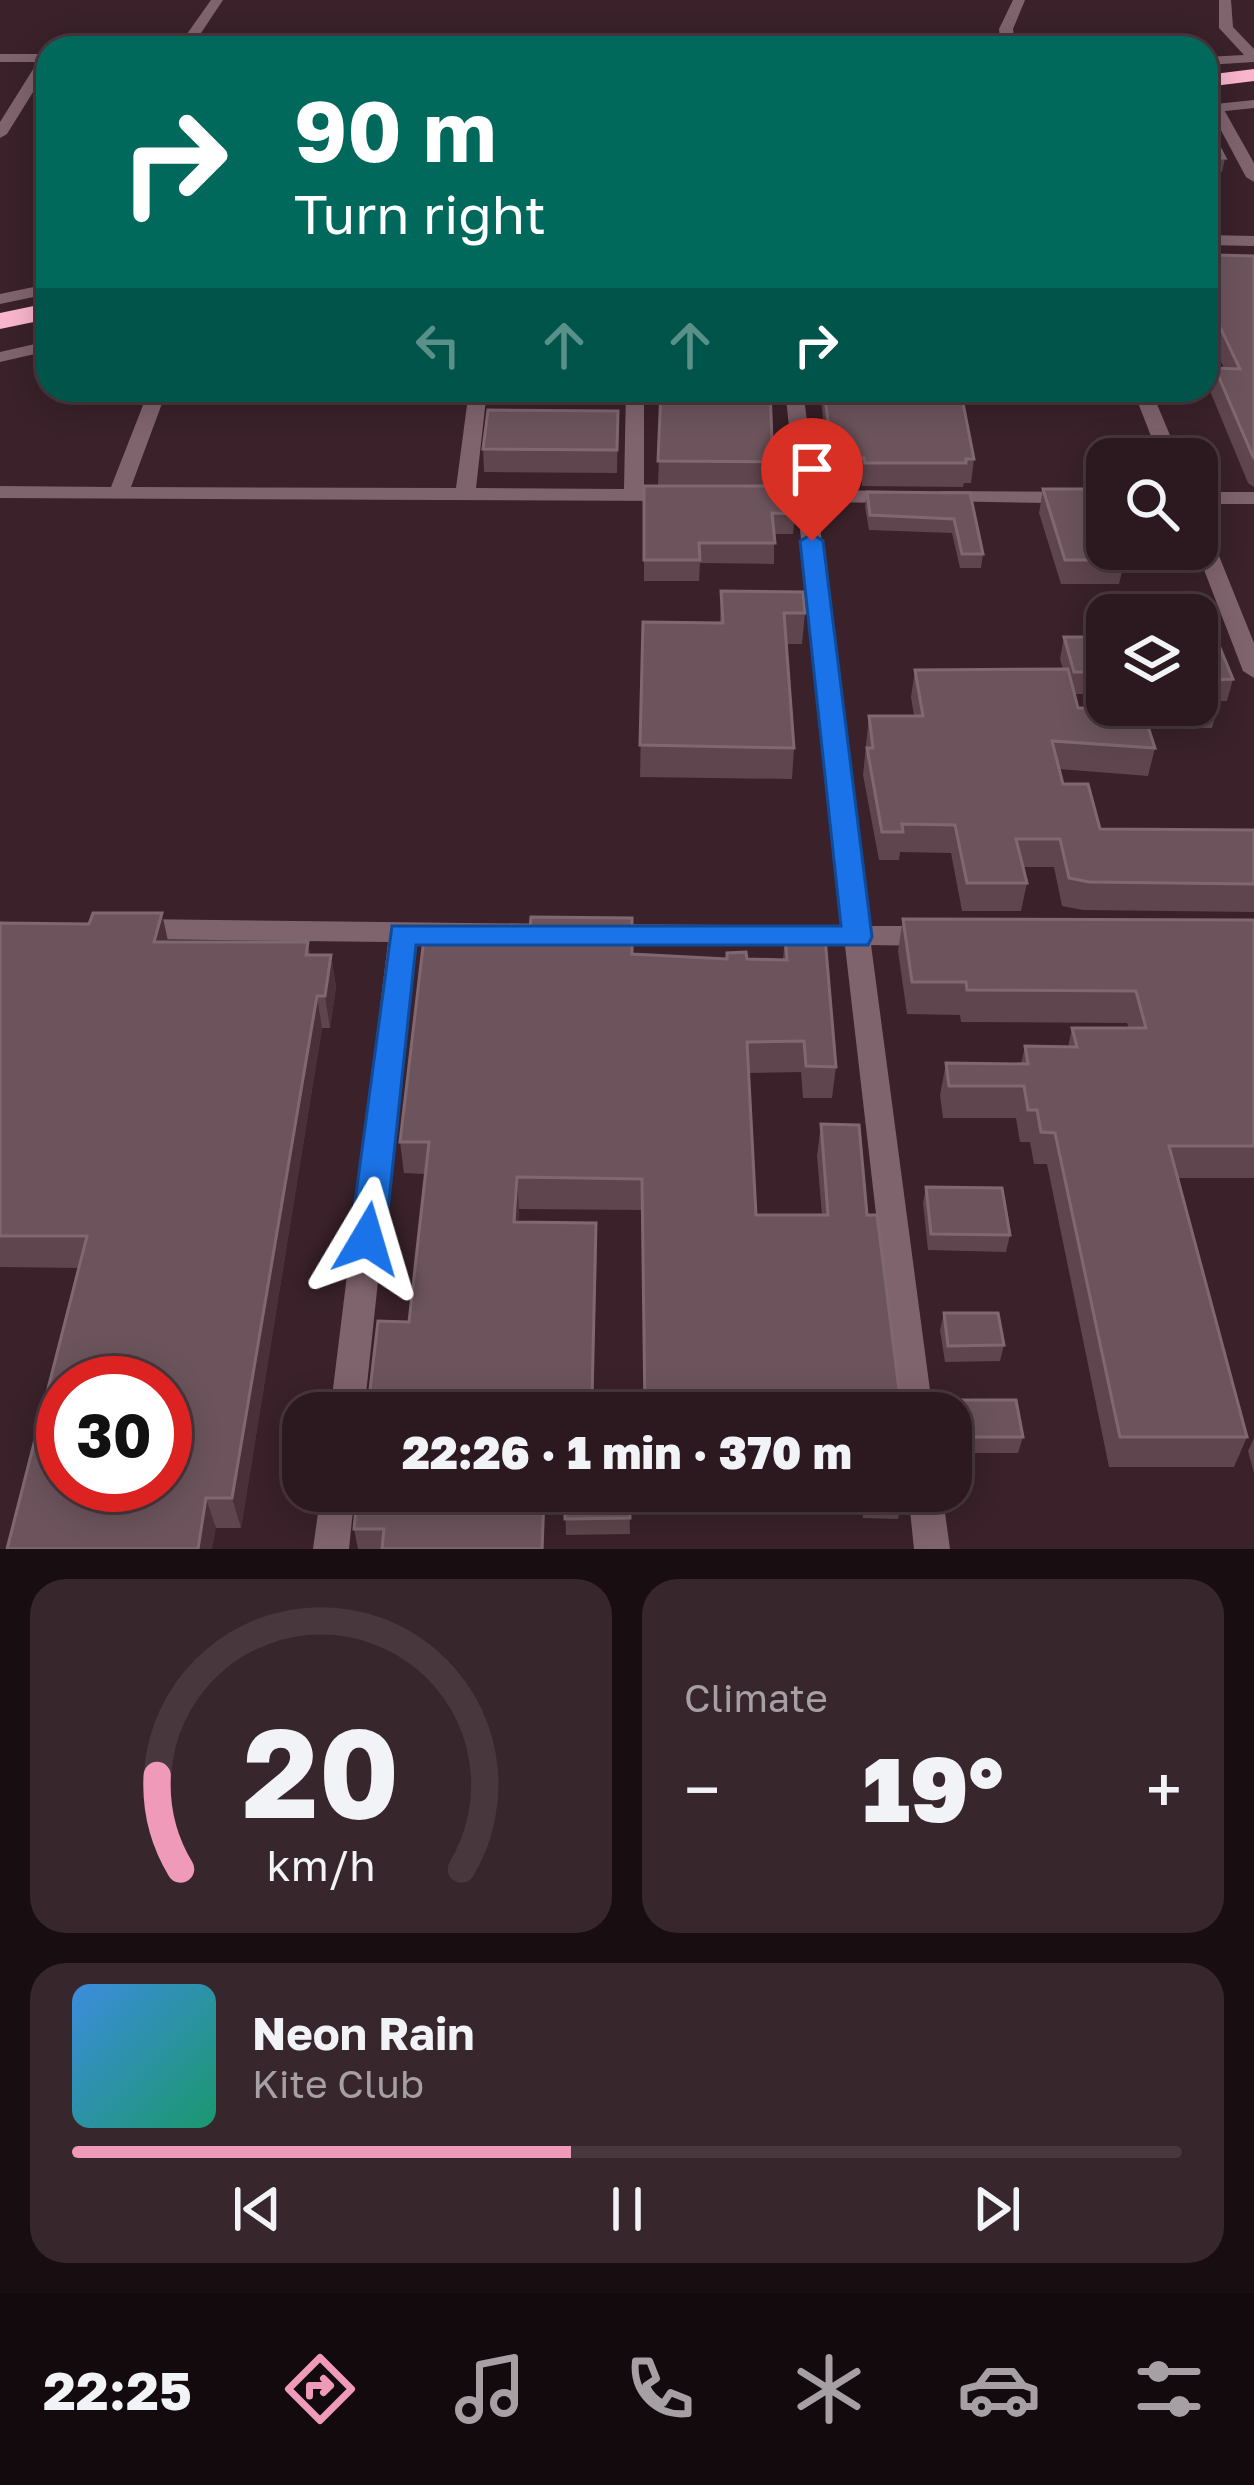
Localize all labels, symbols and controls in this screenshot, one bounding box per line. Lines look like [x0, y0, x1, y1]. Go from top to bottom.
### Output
text: 90 m [294, 80, 496, 180]
icon: right [96, 84, 252, 240]
text: Turn right [294, 181, 546, 246]
icon: left [405, 312, 471, 378]
icon: ahead [531, 312, 597, 378]
icon: ahead [657, 312, 723, 378]
icon: right [783, 312, 849, 378]
pin [761, 418, 863, 541]
icon: arrive [779, 436, 845, 502]
map controls [1086, 438, 1218, 726]
button: search [1086, 438, 1218, 570]
button: layers [1086, 594, 1218, 726]
position arrow [304, 1176, 430, 1302]
speed limit sign: 30 [36, 1356, 192, 1512]
text: 22:26 · 1 min · 370 m [402, 1425, 852, 1479]
text: Climate [684, 1674, 828, 1721]
text: 20 [242, 1696, 400, 1845]
text: 19° [862, 1734, 1004, 1842]
text: − [684, 1749, 720, 1829]
text: + [1146, 1749, 1182, 1829]
text: km/h [266, 1839, 376, 1890]
text: Neon Rain [252, 2006, 475, 2060]
text: Kite Club [252, 2060, 424, 2107]
icon: previous [224, 2176, 290, 2242]
icon: pause [594, 2176, 660, 2242]
icon: next [964, 2176, 1030, 2242]
icon: directions [278, 2347, 362, 2431]
icon: music [448, 2347, 532, 2431]
icon: phone [618, 2347, 702, 2431]
icon: climate [787, 2347, 871, 2431]
icon: car [957, 2347, 1041, 2431]
icon: filters [1127, 2347, 1211, 2431]
text: 22:25 [43, 2357, 192, 2422]

